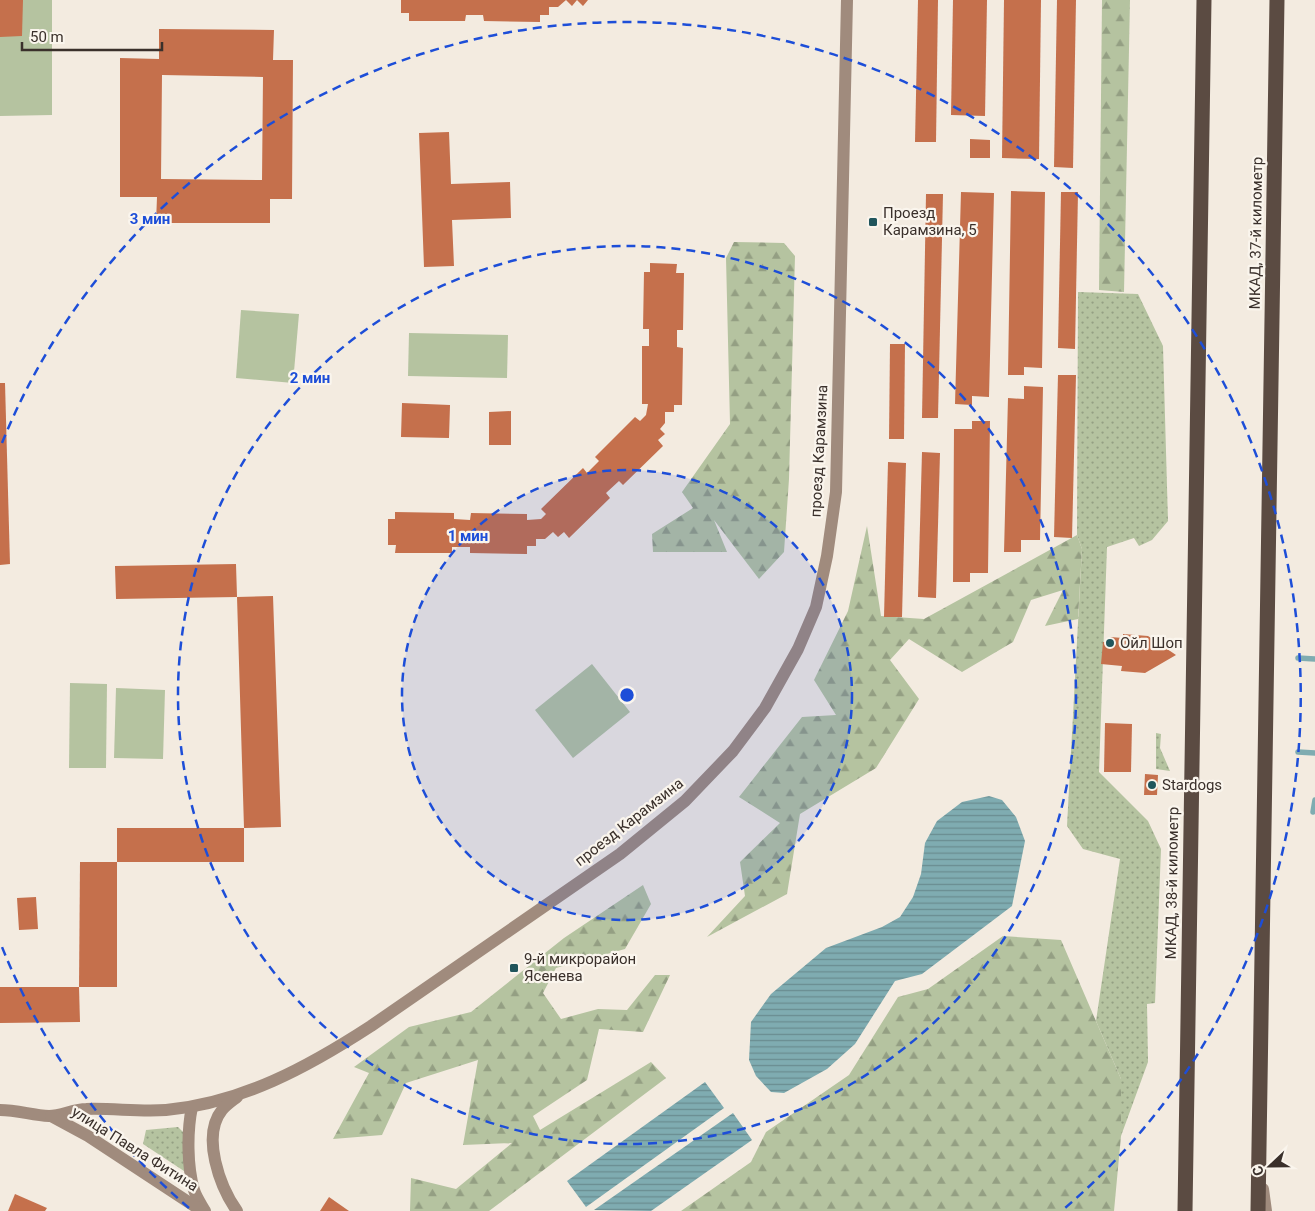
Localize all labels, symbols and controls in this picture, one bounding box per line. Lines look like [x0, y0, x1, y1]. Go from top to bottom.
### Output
scale bar [22, 20, 162, 52]
text: 50 m [30, 28, 64, 46]
street label: МКАД, 37-й километр [1246, 157, 1266, 309]
place label: Проезд Карамзина, 5 [883, 204, 977, 239]
text: 3 мин [130, 210, 170, 228]
marker: Проезд Карамзина, 5 [867, 216, 879, 228]
text: 2 мин [290, 369, 330, 387]
street label: проезд Карамзина [807, 384, 831, 518]
text: 1 мин [448, 527, 488, 545]
place label: Ойл Шоп [1120, 634, 1183, 652]
marker: Ойл Шоп [1104, 637, 1116, 649]
centre of rings [618, 686, 636, 704]
street label: проезд Карамзина [571, 774, 687, 870]
place label: Stardogs [1162, 776, 1222, 794]
marker: Stardogs [1146, 779, 1158, 791]
street label: МКАД, 38-й километр [1162, 807, 1182, 959]
place label: 9-й микрорайон Ясенева [524, 950, 636, 985]
marker: 9-й микрорайон Ясенева [508, 962, 520, 974]
street label: улица Павла Фитина [68, 1103, 202, 1195]
north arrow [1245, 1141, 1295, 1191]
text: С [1249, 1164, 1267, 1178]

